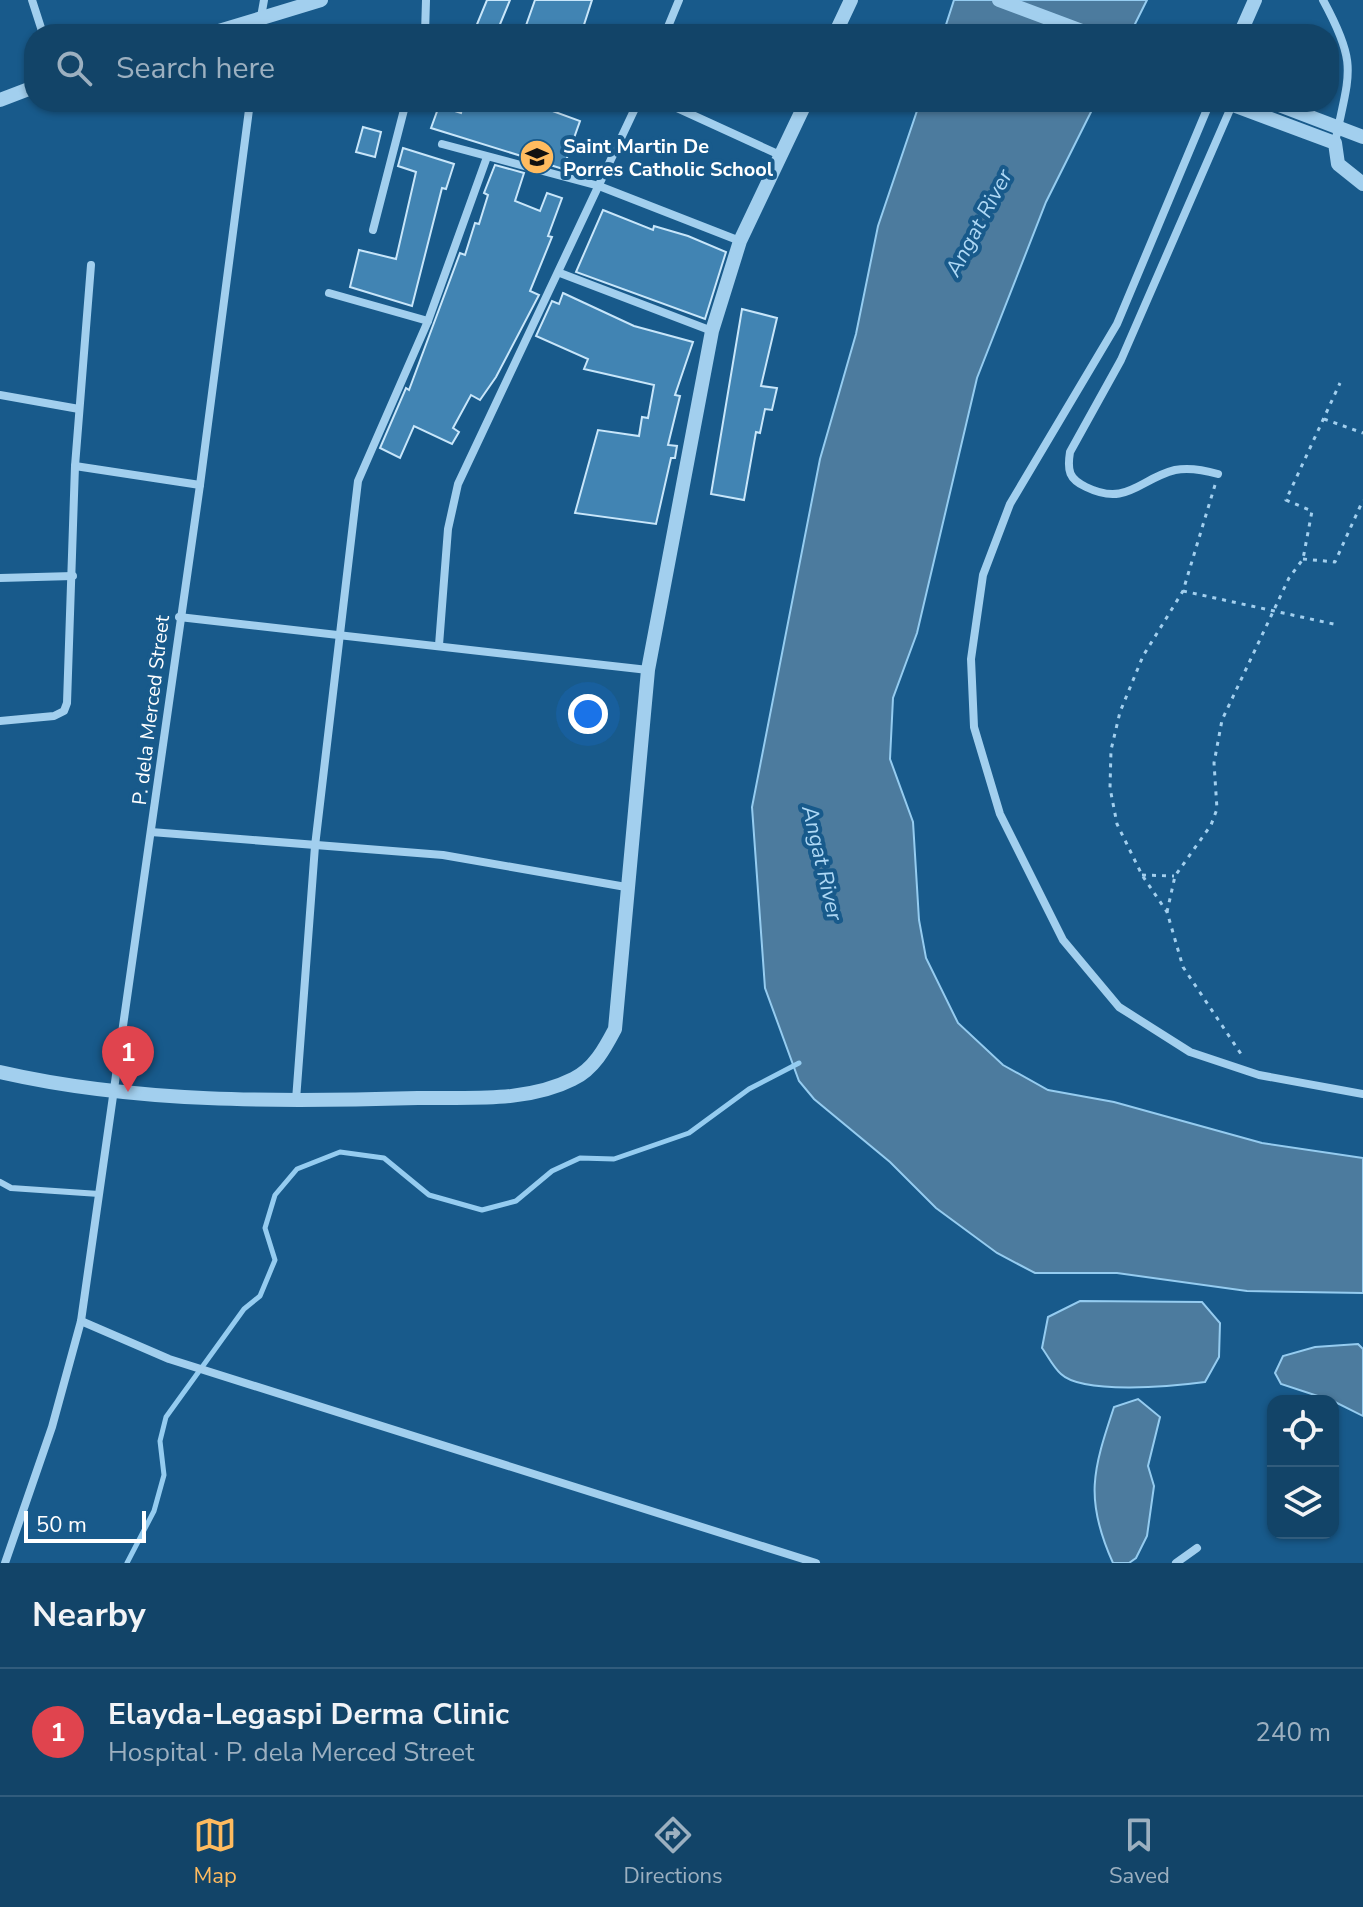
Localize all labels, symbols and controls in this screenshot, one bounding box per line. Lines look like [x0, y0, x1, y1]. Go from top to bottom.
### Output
search box [24, 24, 1339, 112]
icon: search [52, 46, 96, 90]
text: Search here [116, 48, 275, 89]
place label: Saint Martin De Porres Catholic School [563, 133, 774, 183]
school or university icon: Saint Martin De Porres Catholic School [518, 138, 556, 176]
water label: Angat River [938, 163, 1020, 283]
street label: P. dela Merced Street [126, 613, 176, 807]
your location [568, 694, 608, 734]
water label: Angat River [794, 802, 850, 924]
pin: 1 [102, 1026, 154, 1092]
map controls [1267, 1395, 1339, 1539]
button: locate [1267, 1395, 1339, 1467]
button: layers [1267, 1467, 1339, 1539]
scale bar [24, 1507, 146, 1543]
text: 50 m [36, 1510, 87, 1540]
text: Nearby [32, 1592, 146, 1638]
text: Elayda-Legaspi Derma Clinic [108, 1694, 509, 1735]
text: 1 [50, 1715, 66, 1750]
text: 240 m [1255, 1715, 1331, 1750]
text: Hospital · P. dela Merced Street [108, 1735, 474, 1770]
tab: Map [193, 1813, 237, 1891]
tab: Directions [624, 1813, 723, 1891]
tab: Saved [1109, 1813, 1170, 1891]

